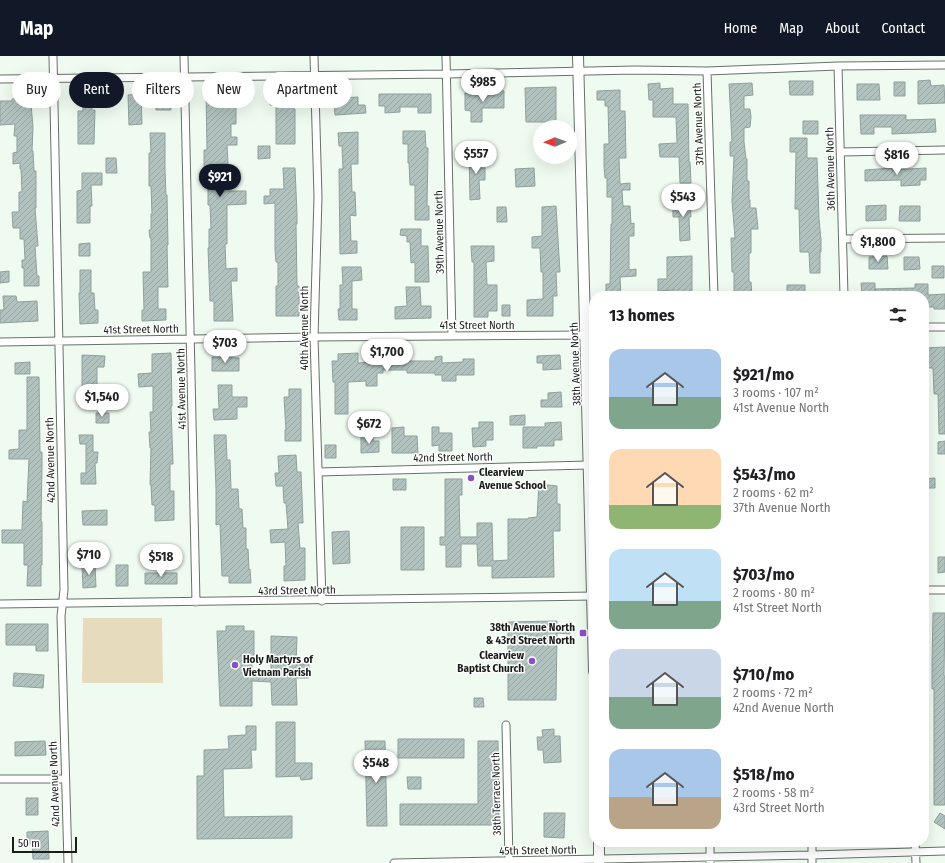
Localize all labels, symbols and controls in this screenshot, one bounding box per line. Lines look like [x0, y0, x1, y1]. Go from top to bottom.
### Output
text: Map [20, 17, 53, 40]
text: Home [724, 20, 757, 37]
text: Map [779, 20, 803, 37]
text: About [825, 20, 860, 37]
text: Contact [882, 20, 925, 37]
pin: $985 [459, 69, 507, 103]
chip: Buy [12, 72, 61, 108]
chip: Rent [69, 72, 124, 108]
chip: Filters [132, 72, 194, 108]
chip: New [202, 72, 255, 108]
chip: Apartment [263, 72, 352, 108]
text: $985 [470, 74, 496, 89]
street label: 37th Avenue North [691, 82, 706, 166]
north arrow [533, 120, 577, 164]
map controls [533, 120, 577, 164]
street label: 36th Avenue North [823, 127, 838, 211]
pin: $557 [452, 141, 500, 175]
pin: $816 [873, 142, 921, 176]
text: $557 [464, 146, 488, 161]
text: $816 [884, 147, 910, 162]
pin: $921 [196, 164, 244, 198]
text: $921 [208, 169, 232, 184]
pin: $543 [659, 184, 707, 218]
text: $543 [670, 189, 696, 204]
street label: 39th Avenue North [432, 190, 447, 274]
pin: $1,800 [845, 229, 911, 263]
text: $1,800 [860, 234, 896, 249]
street label: 40th Avenue North [298, 286, 311, 370]
icon: filters [887, 304, 909, 326]
text: 13 homes [609, 305, 675, 326]
street label: 41st Street North [439, 319, 515, 332]
street label: 41st Street North [103, 322, 179, 337]
street label: 38th Avenue North [568, 322, 583, 406]
pin: $703 [201, 330, 249, 364]
text: $703 [213, 335, 237, 350]
pin: $1,700 [354, 339, 420, 373]
text: $1,700 [370, 344, 404, 359]
street label: 41st Avenue North [174, 348, 189, 430]
text: $921/mo [733, 364, 794, 385]
icon: home [641, 365, 689, 413]
pin: $1,540 [69, 384, 135, 418]
text: 3 rooms · 107 m² [733, 385, 819, 400]
text: $1,540 [85, 389, 119, 404]
text: 41st Avenue North [733, 400, 829, 415]
pin: $672 [345, 411, 393, 445]
text: $672 [357, 416, 381, 431]
street label: 42nd Avenue North [43, 417, 58, 503]
street label: 42nd Street North [413, 450, 493, 465]
text: $543/mo [733, 464, 796, 485]
icon: home [641, 465, 689, 513]
place label: Clearview Avenue School [478, 466, 547, 492]
marker: Clearview Avenue School [466, 473, 476, 483]
text: 2 rooms · 62 m² [733, 485, 814, 500]
text: 37th Avenue North [733, 500, 831, 515]
pin: $710 [65, 542, 113, 576]
pin: $518 [137, 544, 185, 578]
text: $710 [77, 547, 101, 562]
text: $518 [149, 549, 173, 564]
text: $703/mo [733, 564, 795, 585]
icon: home [641, 565, 689, 613]
street label: 43rd Street North [258, 583, 336, 598]
text: 2 rooms · 80 m² [733, 585, 815, 600]
text: 41st Street North [733, 600, 822, 615]
place label: 38th Avenue North & 43rd Street North [486, 621, 575, 647]
marker: 38th Avenue North & 43rd Street North [578, 628, 588, 638]
place label: Clearview Baptist Church [457, 649, 524, 675]
place label: Holy Martyrs of Vietnam Parish [242, 653, 314, 679]
marker: Clearview Baptist Church [527, 656, 537, 666]
marker: Holy Martyrs of Vietnam Parish [230, 660, 240, 670]
text: $710/mo [733, 664, 794, 685]
icon: home [641, 665, 689, 713]
text: 2 rooms · 72 m² [733, 685, 813, 700]
text: 42nd Avenue North [733, 700, 834, 715]
street label: 42nd Avenue North [47, 741, 62, 827]
pin: $548 [352, 750, 400, 784]
street label: 38th Terrace North [489, 752, 504, 836]
text: $548 [363, 755, 389, 770]
text: $518/mo [733, 764, 795, 785]
icon: home [641, 765, 689, 813]
text: 2 rooms · 58 m² [733, 785, 814, 800]
text: 43rd Street North [733, 800, 825, 815]
scale bar [12, 835, 77, 854]
text: 50 m [18, 837, 40, 850]
street label: 45th Street North [499, 843, 577, 858]

